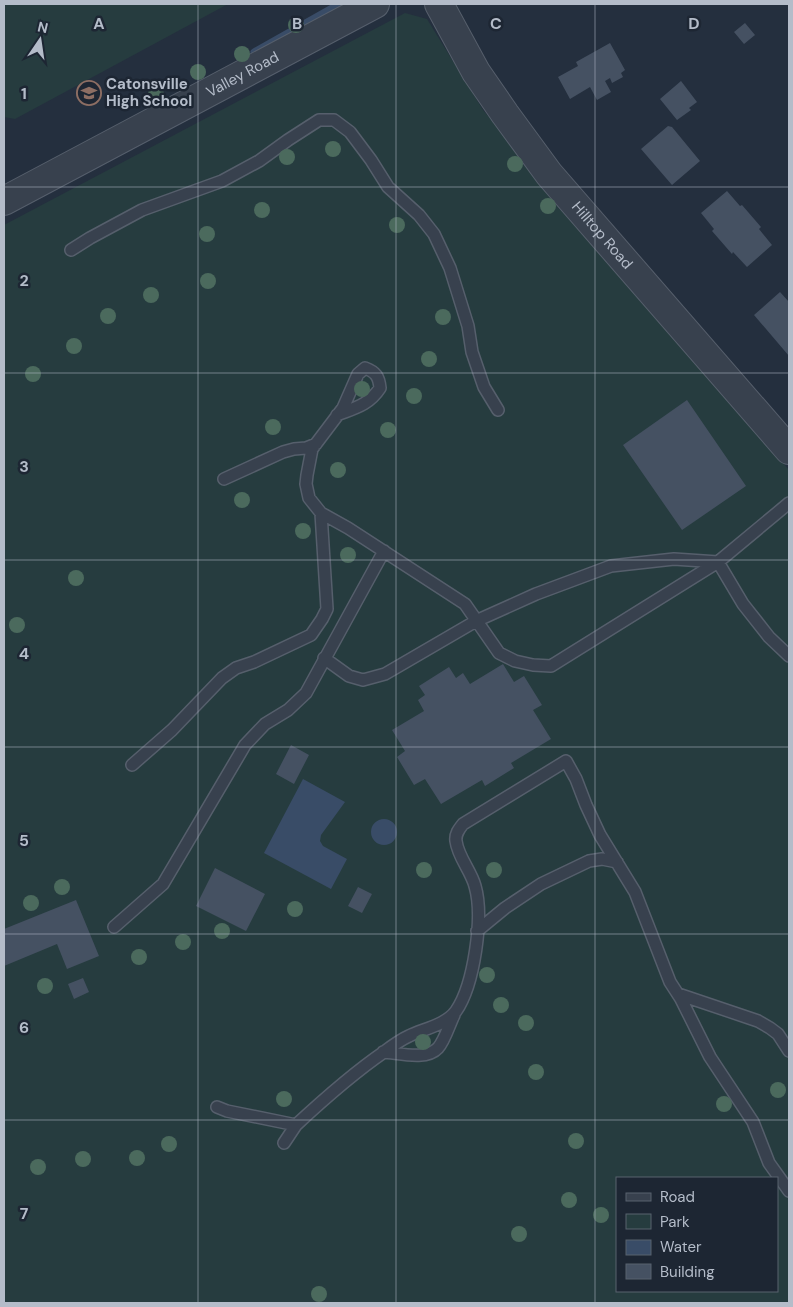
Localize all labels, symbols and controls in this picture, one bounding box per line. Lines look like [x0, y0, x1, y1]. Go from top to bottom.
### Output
text: A [93, 13, 105, 34]
text: B [292, 13, 302, 34]
text: C [490, 13, 502, 34]
text: D [688, 13, 700, 34]
north arrow [15, 15, 65, 65]
text: N [36, 17, 50, 37]
street label: Valley Road [203, 47, 282, 102]
place label: Catonsville High School [106, 74, 192, 111]
school or university icon: Catonsville High School [76, 80, 102, 106]
text: 1 [21, 83, 27, 104]
street label: Hilltop Road [567, 197, 637, 273]
text: 2 [19, 270, 29, 291]
text: 3 [19, 456, 29, 477]
text: 4 [19, 643, 29, 664]
text: 5 [19, 830, 29, 851]
text: 6 [19, 1017, 29, 1038]
legend [616, 1177, 778, 1292]
text: Road [660, 1187, 695, 1207]
text: 7 [20, 1203, 29, 1224]
text: Park [660, 1212, 690, 1232]
text: Water [660, 1237, 702, 1257]
text: Building [660, 1262, 715, 1282]

